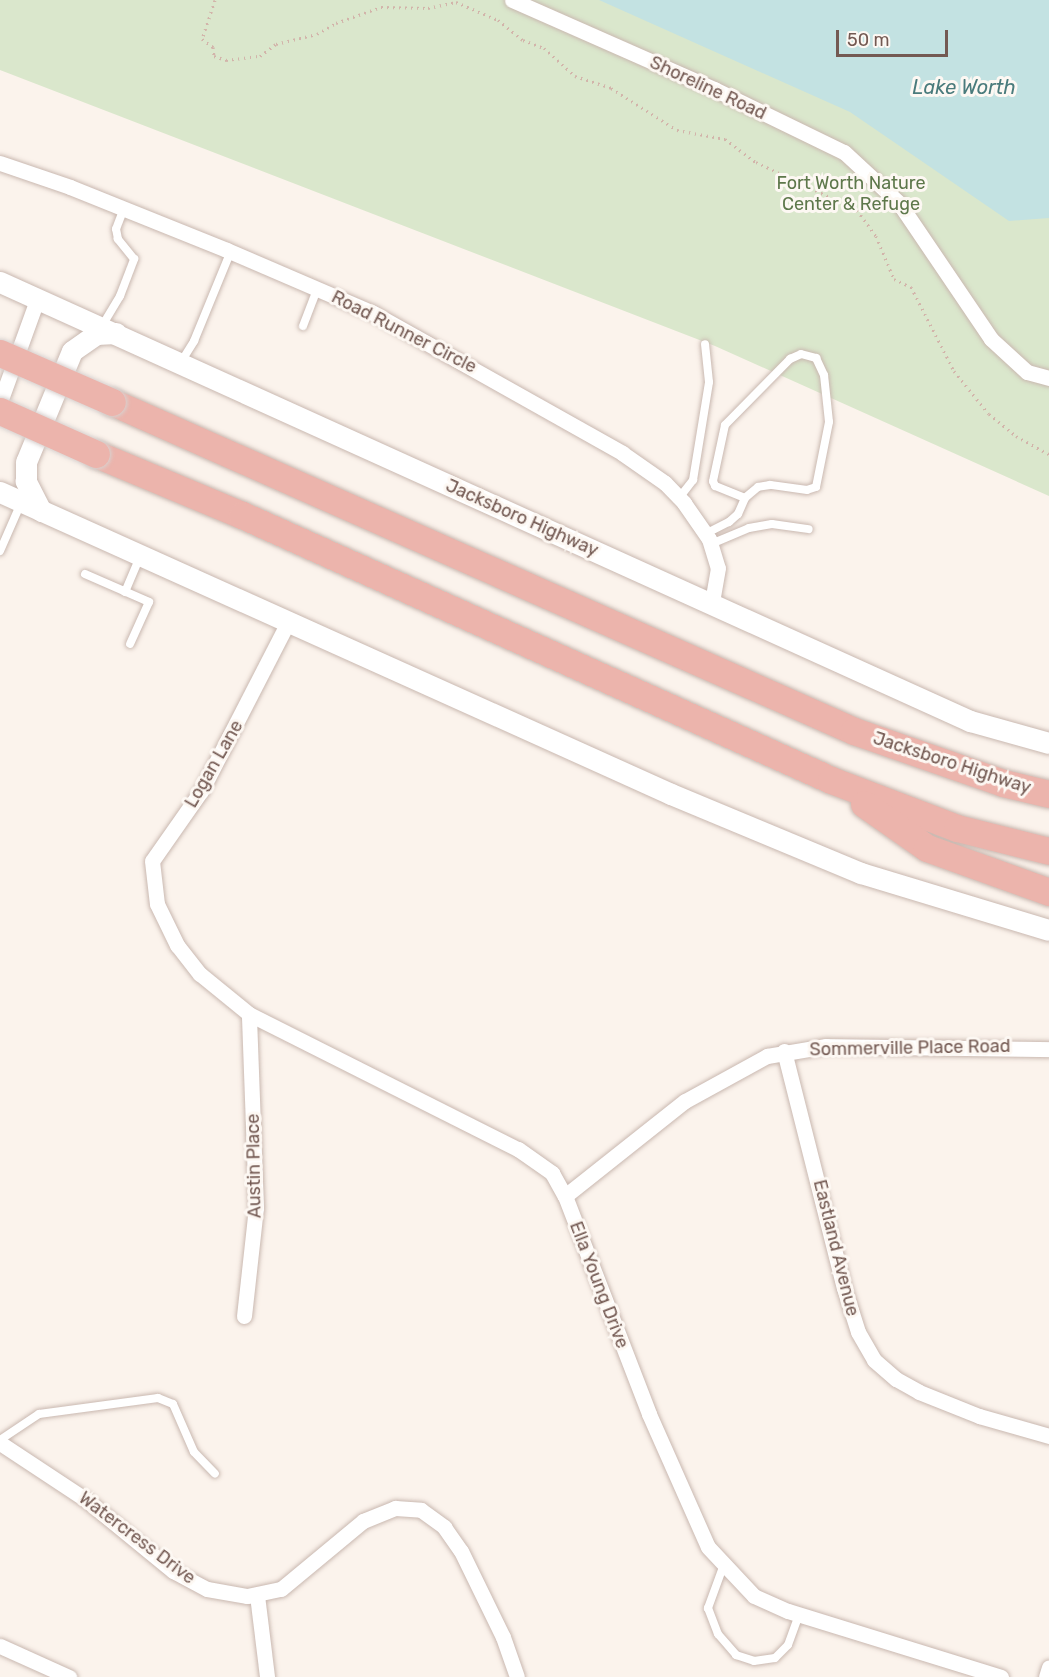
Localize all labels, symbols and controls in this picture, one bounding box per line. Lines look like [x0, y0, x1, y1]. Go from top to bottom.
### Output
scale bar [839, 18, 952, 56]
text: 50 m [847, 29, 890, 51]
street label: Shoreline Road [646, 52, 770, 124]
water label: Lake Worth [912, 75, 1016, 99]
park label: Fort Worth Nature Center & Refuge [776, 173, 926, 216]
street label: Road Runner Circle [328, 286, 480, 378]
street label: Jacksboro Highway [442, 475, 602, 561]
street label: Logan Lane [180, 716, 248, 812]
street label: Jacksboro Highway [870, 727, 1034, 799]
street label: Sommerville Place Road [809, 1035, 1011, 1061]
street label: Austin Place [242, 1114, 266, 1218]
street label: Eastland Avenue [809, 1177, 863, 1319]
street label: Ella Young Drive [565, 1218, 633, 1352]
street label: Watercress Drive [74, 1487, 200, 1589]

